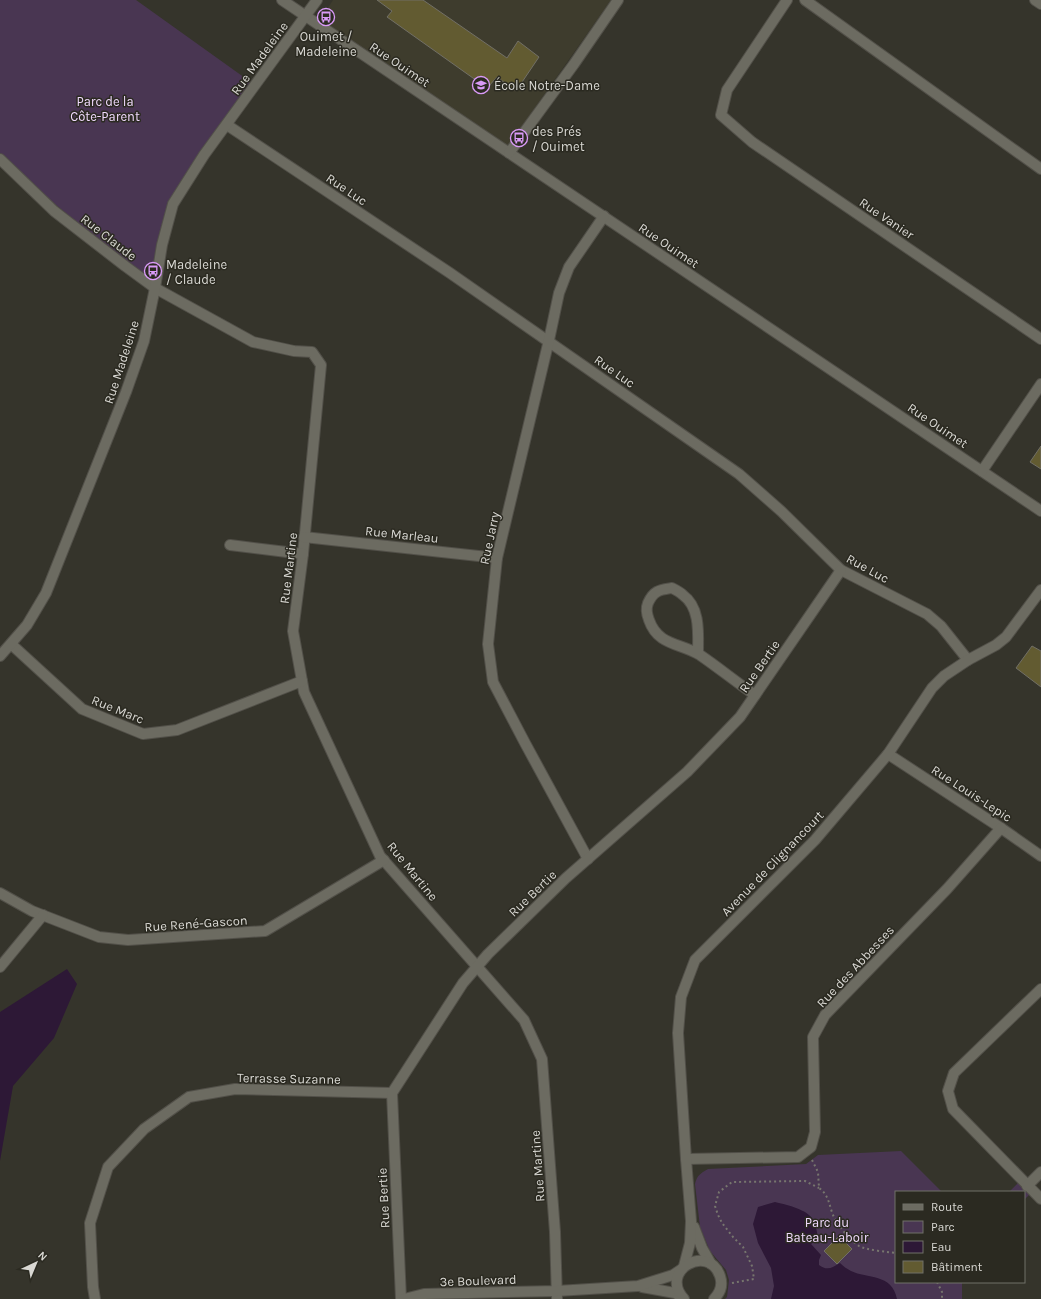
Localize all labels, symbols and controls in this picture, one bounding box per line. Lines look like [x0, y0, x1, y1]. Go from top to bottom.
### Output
bus stop icon: Ouimet / Madeleine [316, 7, 336, 27]
street label: Rue Madeleine [228, 18, 291, 98]
place label: Ouimet / Madeleine [295, 29, 357, 59]
street label: Rue Ouimet [367, 39, 433, 90]
school or university icon: École Notre-Dame [471, 75, 491, 95]
place label: École Notre-Dame [494, 76, 600, 93]
park label: Parc de la Côte-Parent [70, 94, 140, 124]
place label: des Prés / Ouimet [532, 124, 585, 154]
bus stop icon: des Prés / Ouimet [509, 128, 529, 148]
street label: Rue Luc [323, 170, 370, 209]
street label: Rue Vanier [857, 195, 917, 242]
street label: Rue Claude [78, 211, 140, 264]
street label: Rue Ouimet [636, 220, 702, 271]
place label: Madeleine / Claude [166, 257, 228, 287]
bus stop icon: Madeleine / Claude [143, 261, 163, 281]
street label: Rue Madeleine [101, 318, 142, 406]
street label: Rue Luc [591, 352, 638, 391]
street label: Rue Ouimet [905, 400, 971, 451]
street label: Rue Jarry [477, 510, 502, 566]
street label: Rue Marleau [364, 523, 439, 546]
street label: Rue Martine [277, 531, 300, 605]
street label: Rue Luc [844, 551, 892, 586]
street label: Rue Bertie [736, 637, 783, 695]
street label: Rue Marc [89, 692, 146, 727]
street label: Rue Louis-Lepic [929, 762, 1015, 825]
street label: Avenue de Clignancourt [718, 808, 827, 919]
street label: Rue Martine [384, 839, 441, 904]
street label: Rue Bertie [505, 867, 560, 920]
street label: Rue René-Gascon [144, 912, 248, 935]
street label: Rue des Abbesses [814, 922, 897, 1010]
street label: Terrasse Suzanne [237, 1070, 341, 1087]
street label: Rue Martine [527, 1129, 547, 1202]
street label: Rue Bertie [374, 1167, 393, 1229]
legend [895, 1191, 1025, 1283]
text: Route [931, 1200, 963, 1214]
park label: Parc du Bateau-Laboir [786, 1215, 869, 1245]
text: Parc [931, 1220, 955, 1234]
text: Eau [931, 1240, 952, 1254]
north arrow [16, 1243, 56, 1283]
text: N [35, 1249, 50, 1264]
text: Bâtiment [931, 1260, 983, 1274]
street label: 3e Boulevard [439, 1272, 517, 1289]

